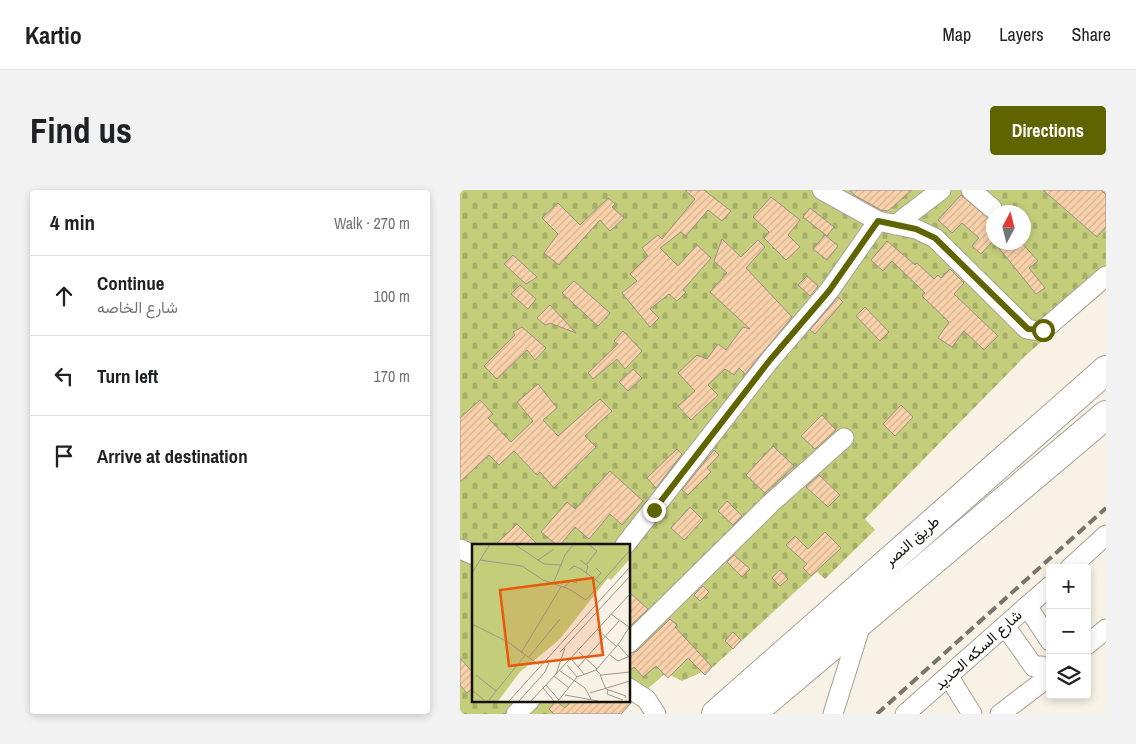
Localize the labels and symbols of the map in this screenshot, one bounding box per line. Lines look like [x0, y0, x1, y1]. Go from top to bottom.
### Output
north arrow [986, 205, 1031, 250]
route start [1032, 319, 1055, 342]
route end [643, 499, 666, 522]
street label: طريق النصر [879, 511, 944, 571]
inset map [472, 544, 630, 702]
street label: شارع السكه الحديد [929, 604, 1027, 695]

